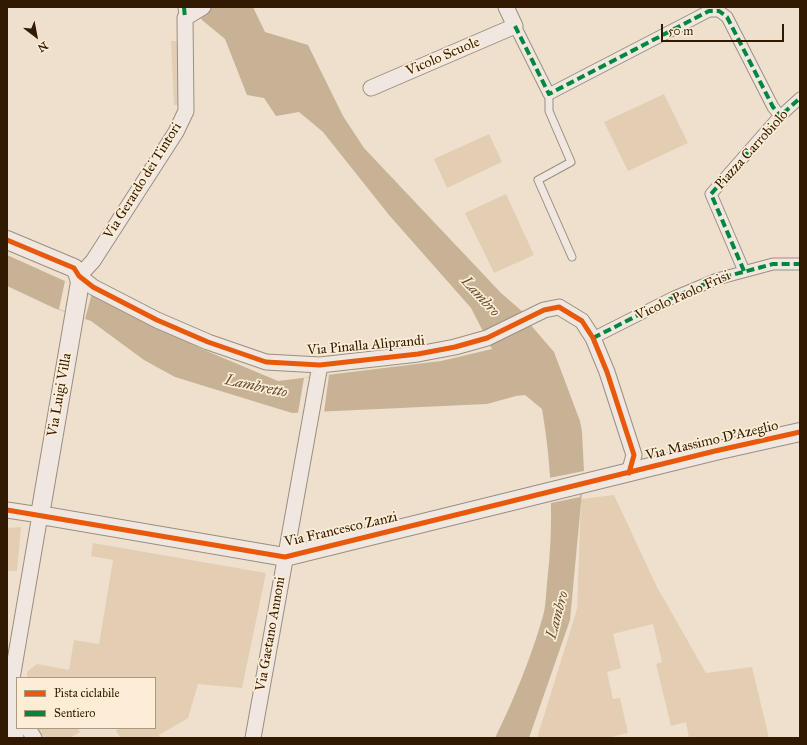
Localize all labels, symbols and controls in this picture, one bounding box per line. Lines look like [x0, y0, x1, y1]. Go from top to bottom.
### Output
north arrow [16, 16, 56, 56]
scale bar [663, 16, 786, 42]
text: 50 m [668, 24, 693, 38]
street label: Vicolo Scuole [404, 34, 482, 80]
text: N [35, 39, 50, 55]
street label: Piazza Carrobiolo [712, 107, 792, 193]
street label: Via Gerardo dei Tintori [100, 120, 186, 242]
street label: Vicolo Paolo Frisi [633, 268, 733, 324]
water label: Lambro [457, 273, 503, 321]
street label: Via Pinalla Aliprandi [307, 332, 425, 360]
street label: Via Luigi Villa [44, 352, 76, 438]
water label: Lambretto [223, 372, 289, 402]
street label: Via Massimo D'Azeglio [644, 418, 780, 464]
street label: Via Francesco Zanzi [283, 509, 399, 551]
street label: Via Gaetano Annoni [253, 575, 289, 693]
water label: Lambro [543, 589, 573, 641]
legend [16, 677, 156, 729]
text: Pista ciclabile [54, 686, 119, 700]
text: Sentiero [54, 706, 95, 720]

